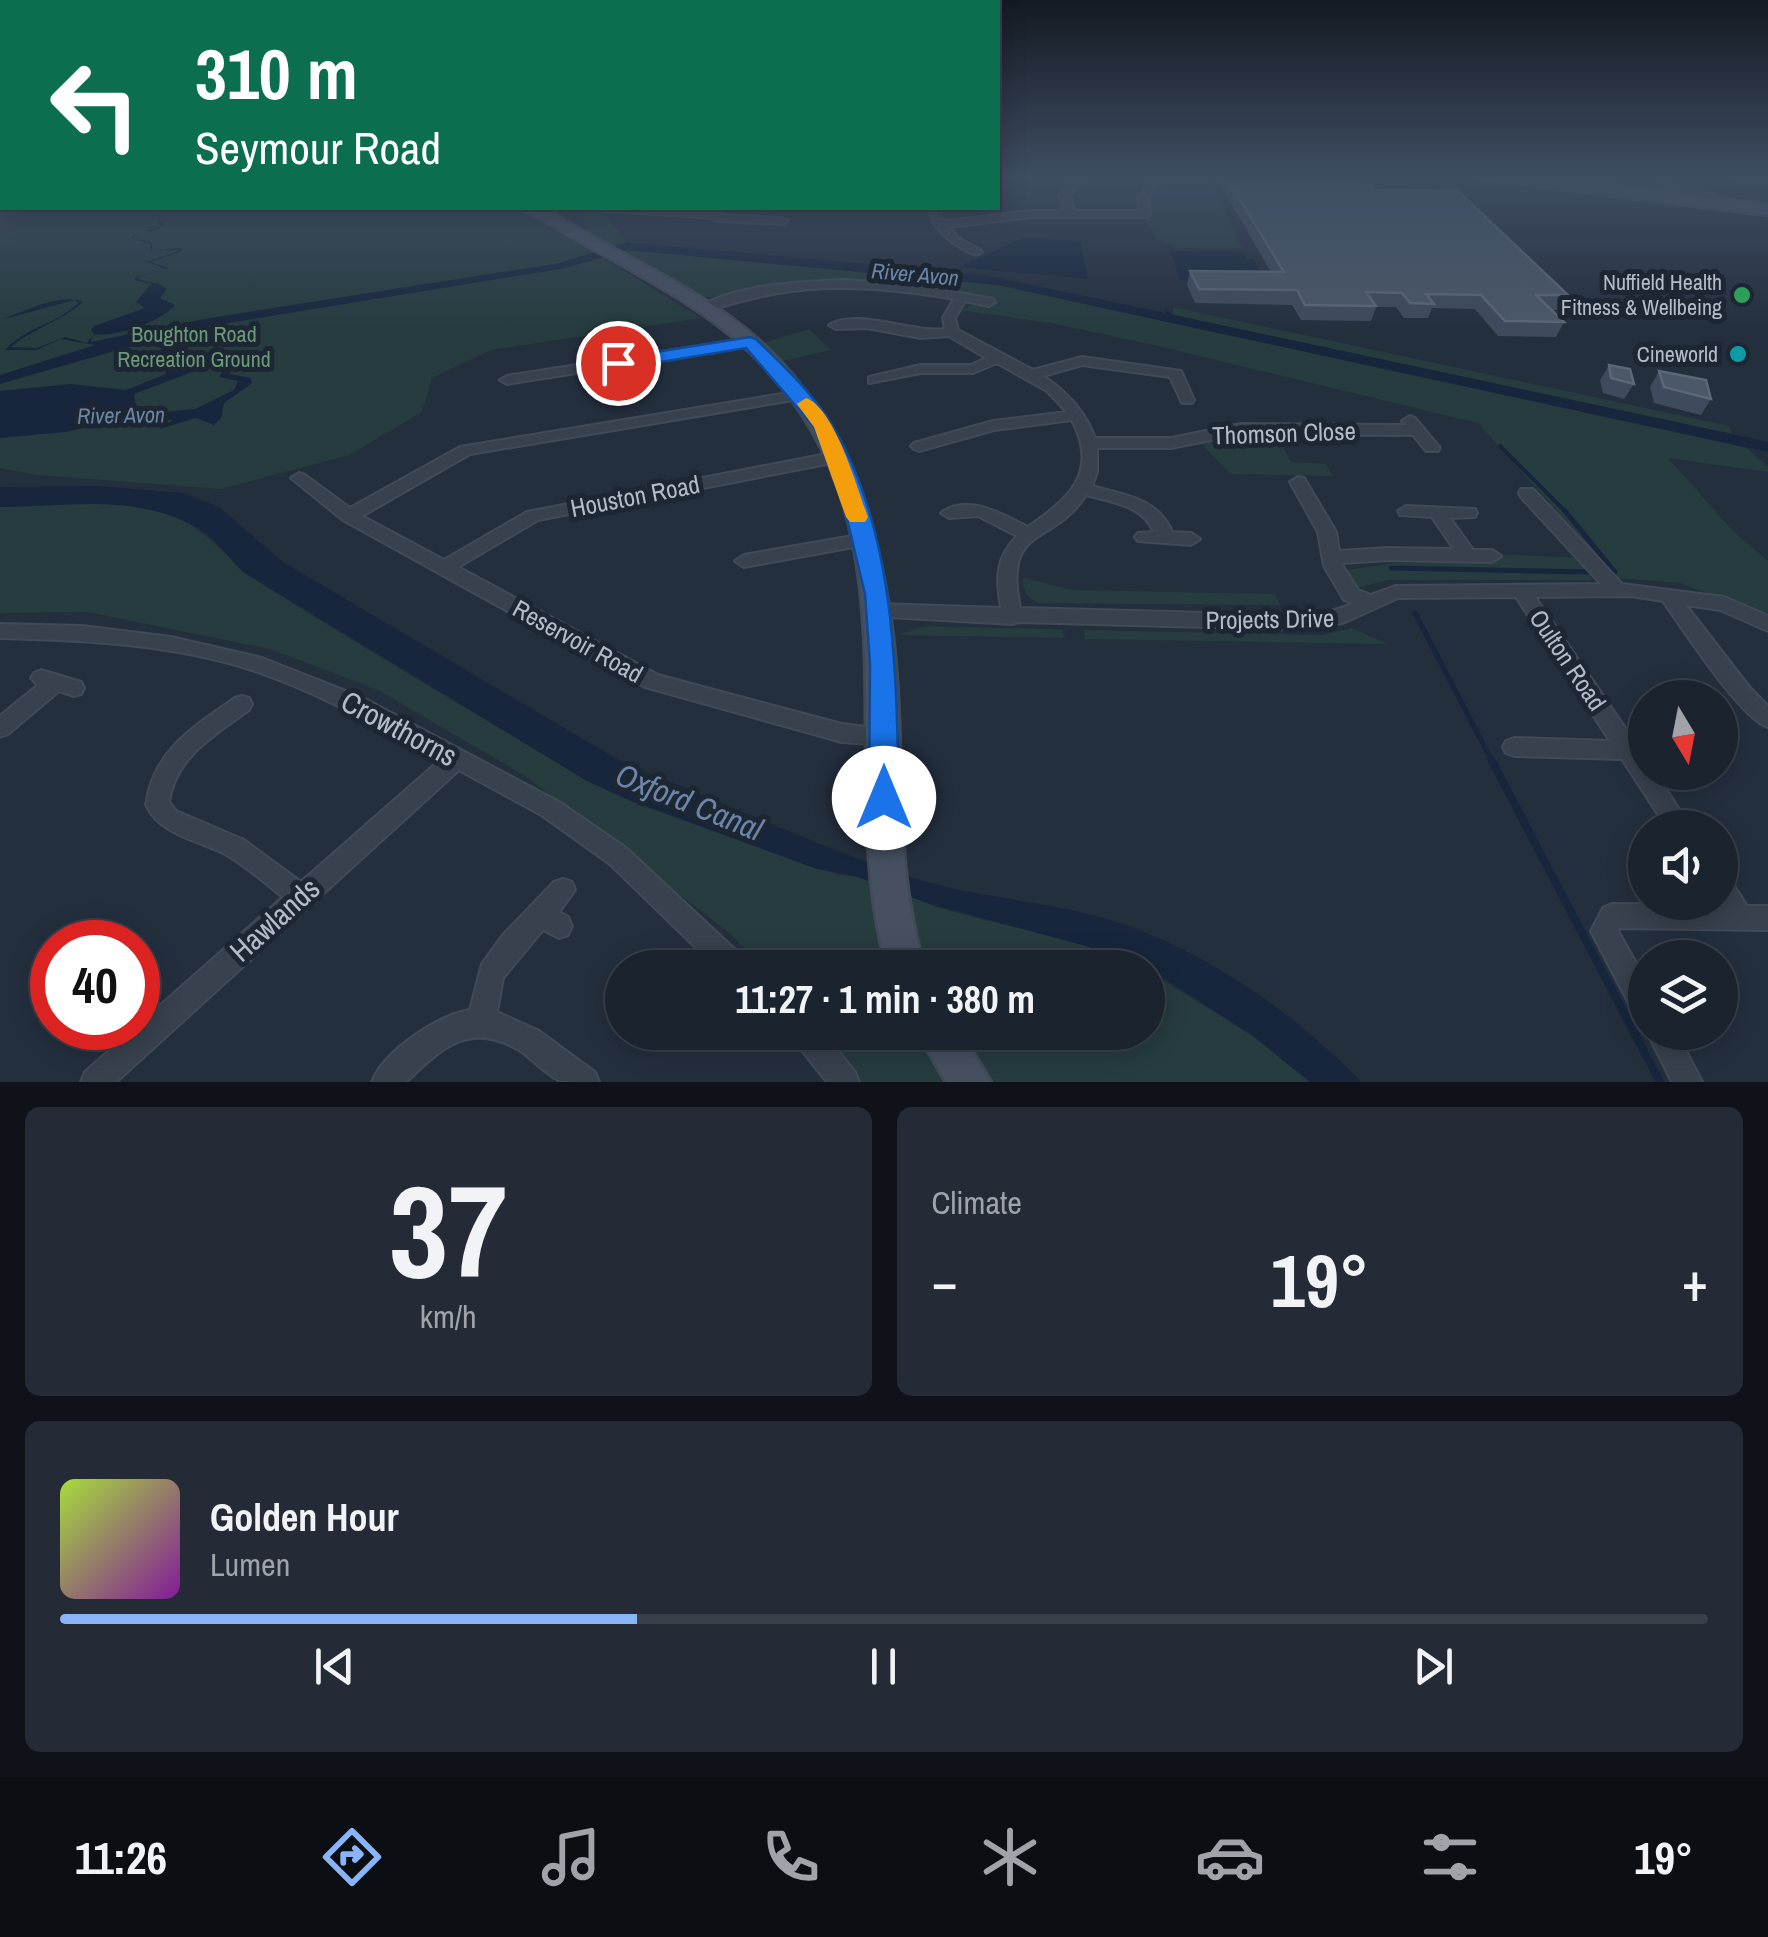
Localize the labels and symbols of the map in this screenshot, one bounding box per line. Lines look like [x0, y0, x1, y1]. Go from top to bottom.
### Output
water label: River Avon [870, 255, 960, 293]
place label: Nuffield Health Fitness & Wellbeing [1561, 267, 1722, 322]
marker: Nuffield Health Fitness & Wellbeing [1731, 284, 1753, 306]
park label: Boughton Road Recreation Ground [117, 319, 271, 374]
pin [576, 321, 661, 406]
place label: Cineworld [1637, 339, 1718, 369]
marker: Cineworld [1727, 343, 1749, 365]
water label: River Avon [77, 399, 165, 431]
street label: Thomson Close [1212, 414, 1356, 452]
street label: Houston Road [567, 467, 703, 525]
street label: Reservoir Road [507, 591, 649, 691]
street label: Projects Drive [1205, 601, 1335, 637]
street label: Oulton Road [1522, 603, 1614, 717]
north arrow [1628, 680, 1738, 790]
street label: Crowthorns [335, 681, 464, 775]
position arrow [832, 746, 936, 850]
water label: Oxford Canal [609, 753, 770, 851]
street label: Hawlands [221, 868, 328, 970]
speed limit sign: 40 [30, 920, 160, 1050]

